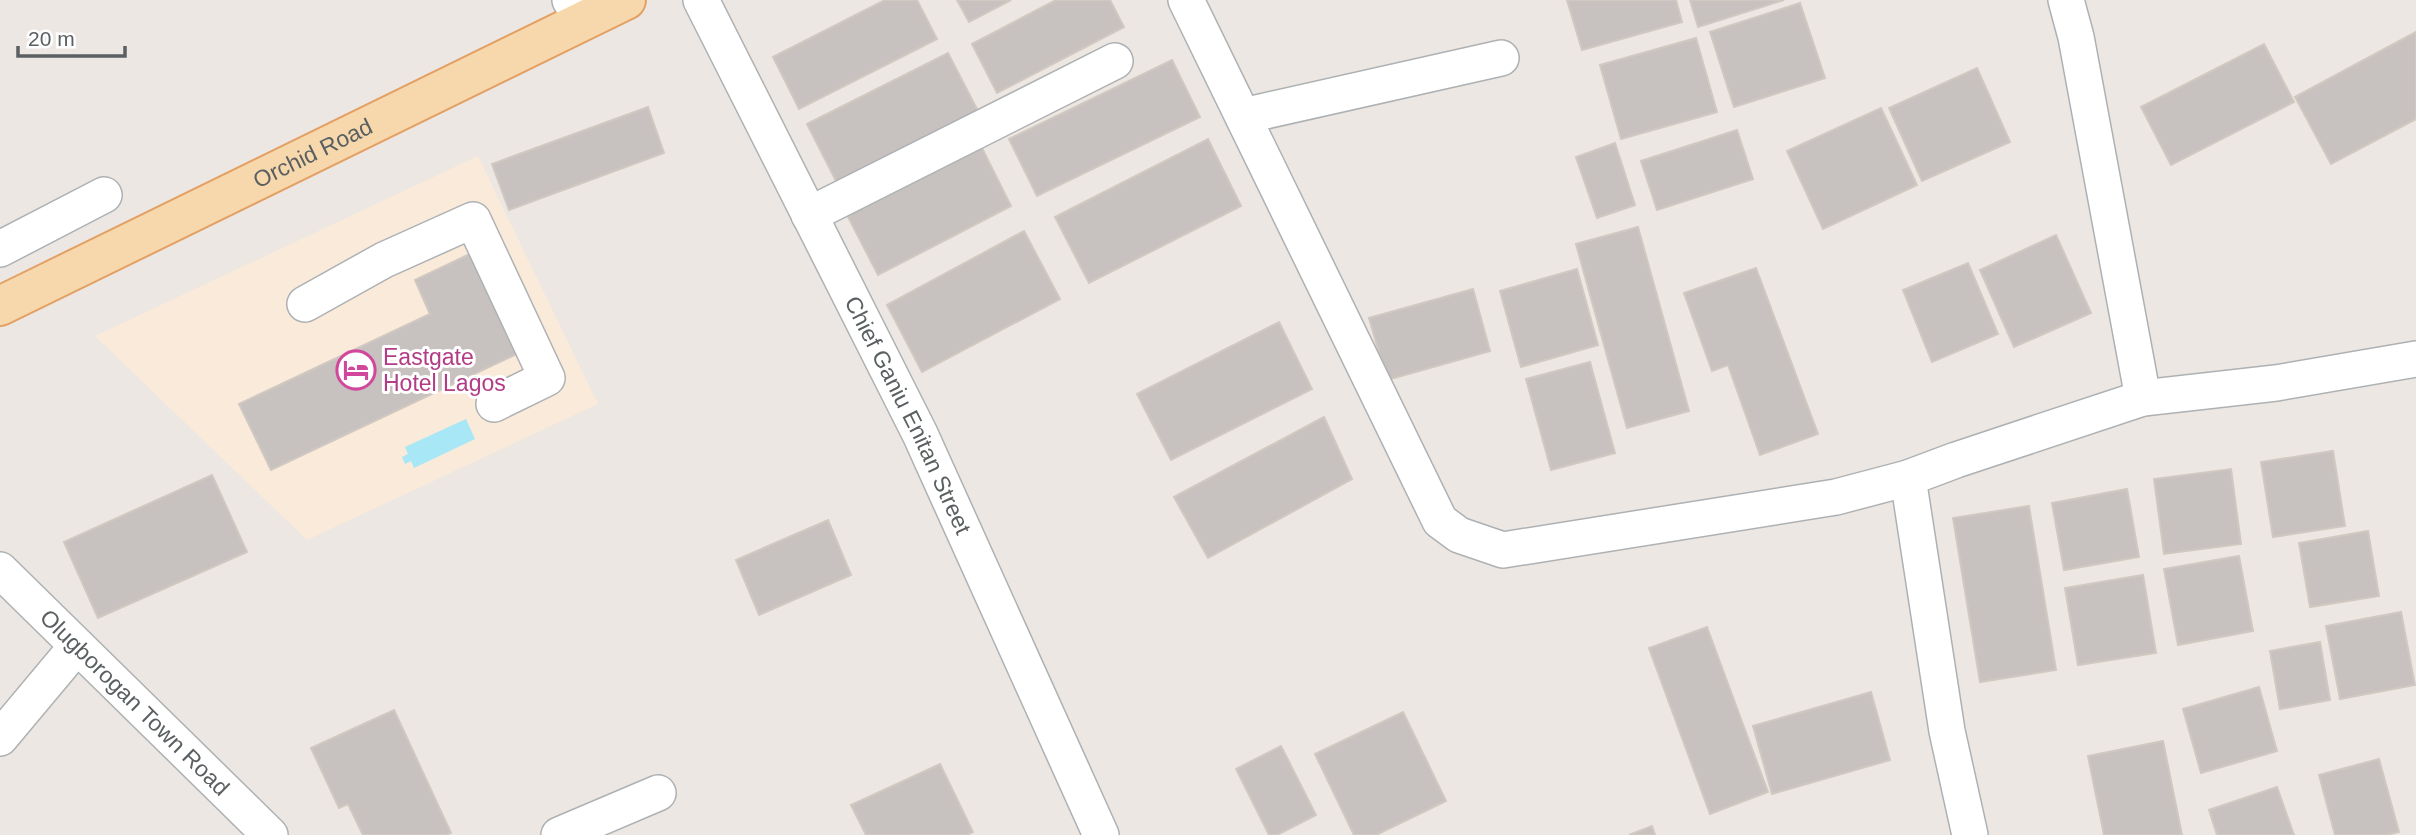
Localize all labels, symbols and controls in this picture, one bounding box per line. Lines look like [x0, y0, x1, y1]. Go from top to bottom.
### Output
scale bar [18, 14, 124, 58]
text: 20 m [28, 27, 75, 50]
street label: Orchid Road [249, 113, 376, 193]
street label: Chief Ganiu Enitan Street [840, 292, 977, 539]
place label: Eastgate Hotel Lagos [383, 344, 506, 396]
hotel icon: Eastgate Hotel Lagos [335, 349, 377, 391]
street label: Olugborogan Town Road [35, 604, 235, 801]

